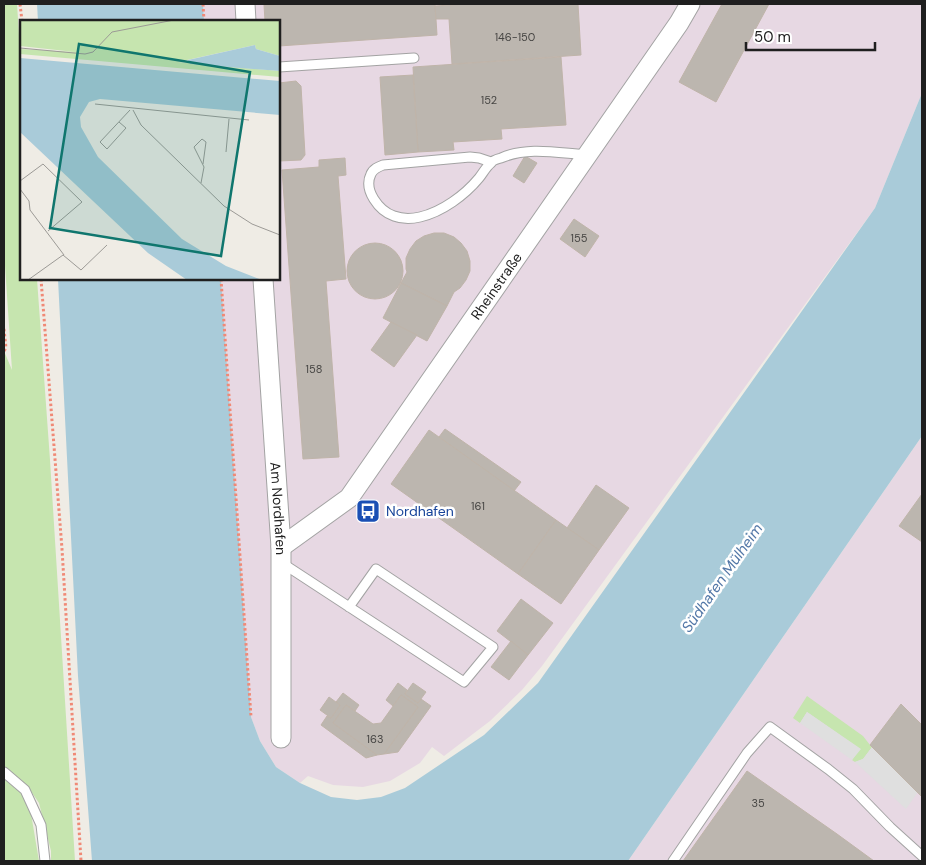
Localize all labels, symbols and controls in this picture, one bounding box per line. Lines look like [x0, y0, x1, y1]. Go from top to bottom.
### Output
inset map [20, 20, 280, 280]
scale bar [746, 20, 875, 52]
text: 50 m [754, 27, 791, 47]
house number: 146-150 [495, 30, 535, 44]
house number: 152 [481, 93, 497, 107]
house number: 155 [571, 231, 588, 245]
street label: Rheinstraße [467, 249, 526, 323]
house number: 158 [306, 362, 322, 376]
street label: Am Nordhafen [266, 461, 290, 555]
bus stop icon: Nordhafen [355, 498, 381, 524]
house number: 161 [471, 499, 485, 513]
place label: Nordhafen [386, 502, 454, 520]
water label: Südhafen Mülheim [677, 520, 767, 636]
house number: 163 [367, 732, 383, 746]
house number: 35 [751, 796, 765, 810]

